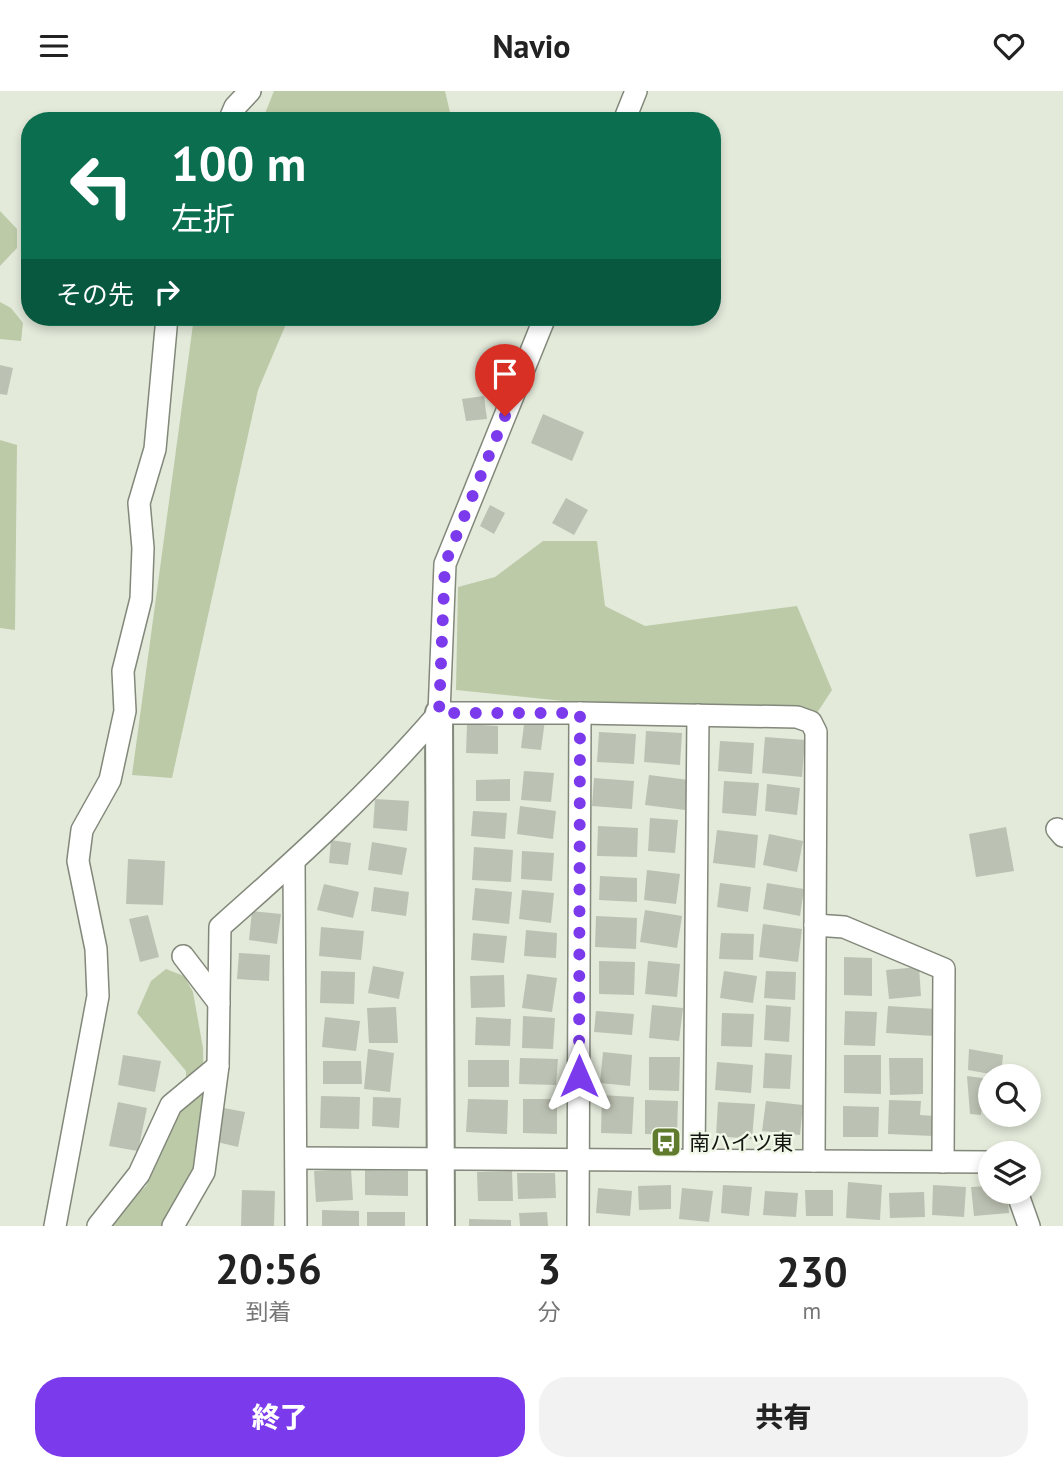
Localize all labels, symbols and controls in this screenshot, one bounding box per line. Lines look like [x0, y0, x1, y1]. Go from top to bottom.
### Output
text: Navio [493, 25, 570, 67]
icon: menu [35, 27, 73, 65]
icon: heart [990, 27, 1028, 65]
text: 100 m [171, 131, 306, 195]
icon: left [56, 140, 147, 231]
text: 左折 [171, 197, 235, 239]
icon: right [148, 273, 186, 311]
text: その先 [56, 278, 134, 311]
pin [475, 344, 535, 416]
icon: arrive [486, 355, 524, 393]
position arrow [542, 1039, 616, 1113]
map controls [978, 1064, 1041, 1204]
button: search [978, 1064, 1041, 1127]
bus stop icon: 南ハイツ東 [649, 1125, 683, 1159]
place label: 南ハイツ東 [689, 1129, 794, 1156]
button: layers [978, 1141, 1041, 1204]
text: 20:56 [215, 1241, 322, 1296]
text: 3 [537, 1241, 561, 1296]
text: 230 [776, 1244, 848, 1299]
text: m [803, 1296, 821, 1325]
text: 到着 [246, 1297, 292, 1326]
text: 分 [538, 1297, 561, 1326]
button: 終了 [35, 1377, 525, 1457]
button: 共有 [539, 1377, 1028, 1457]

